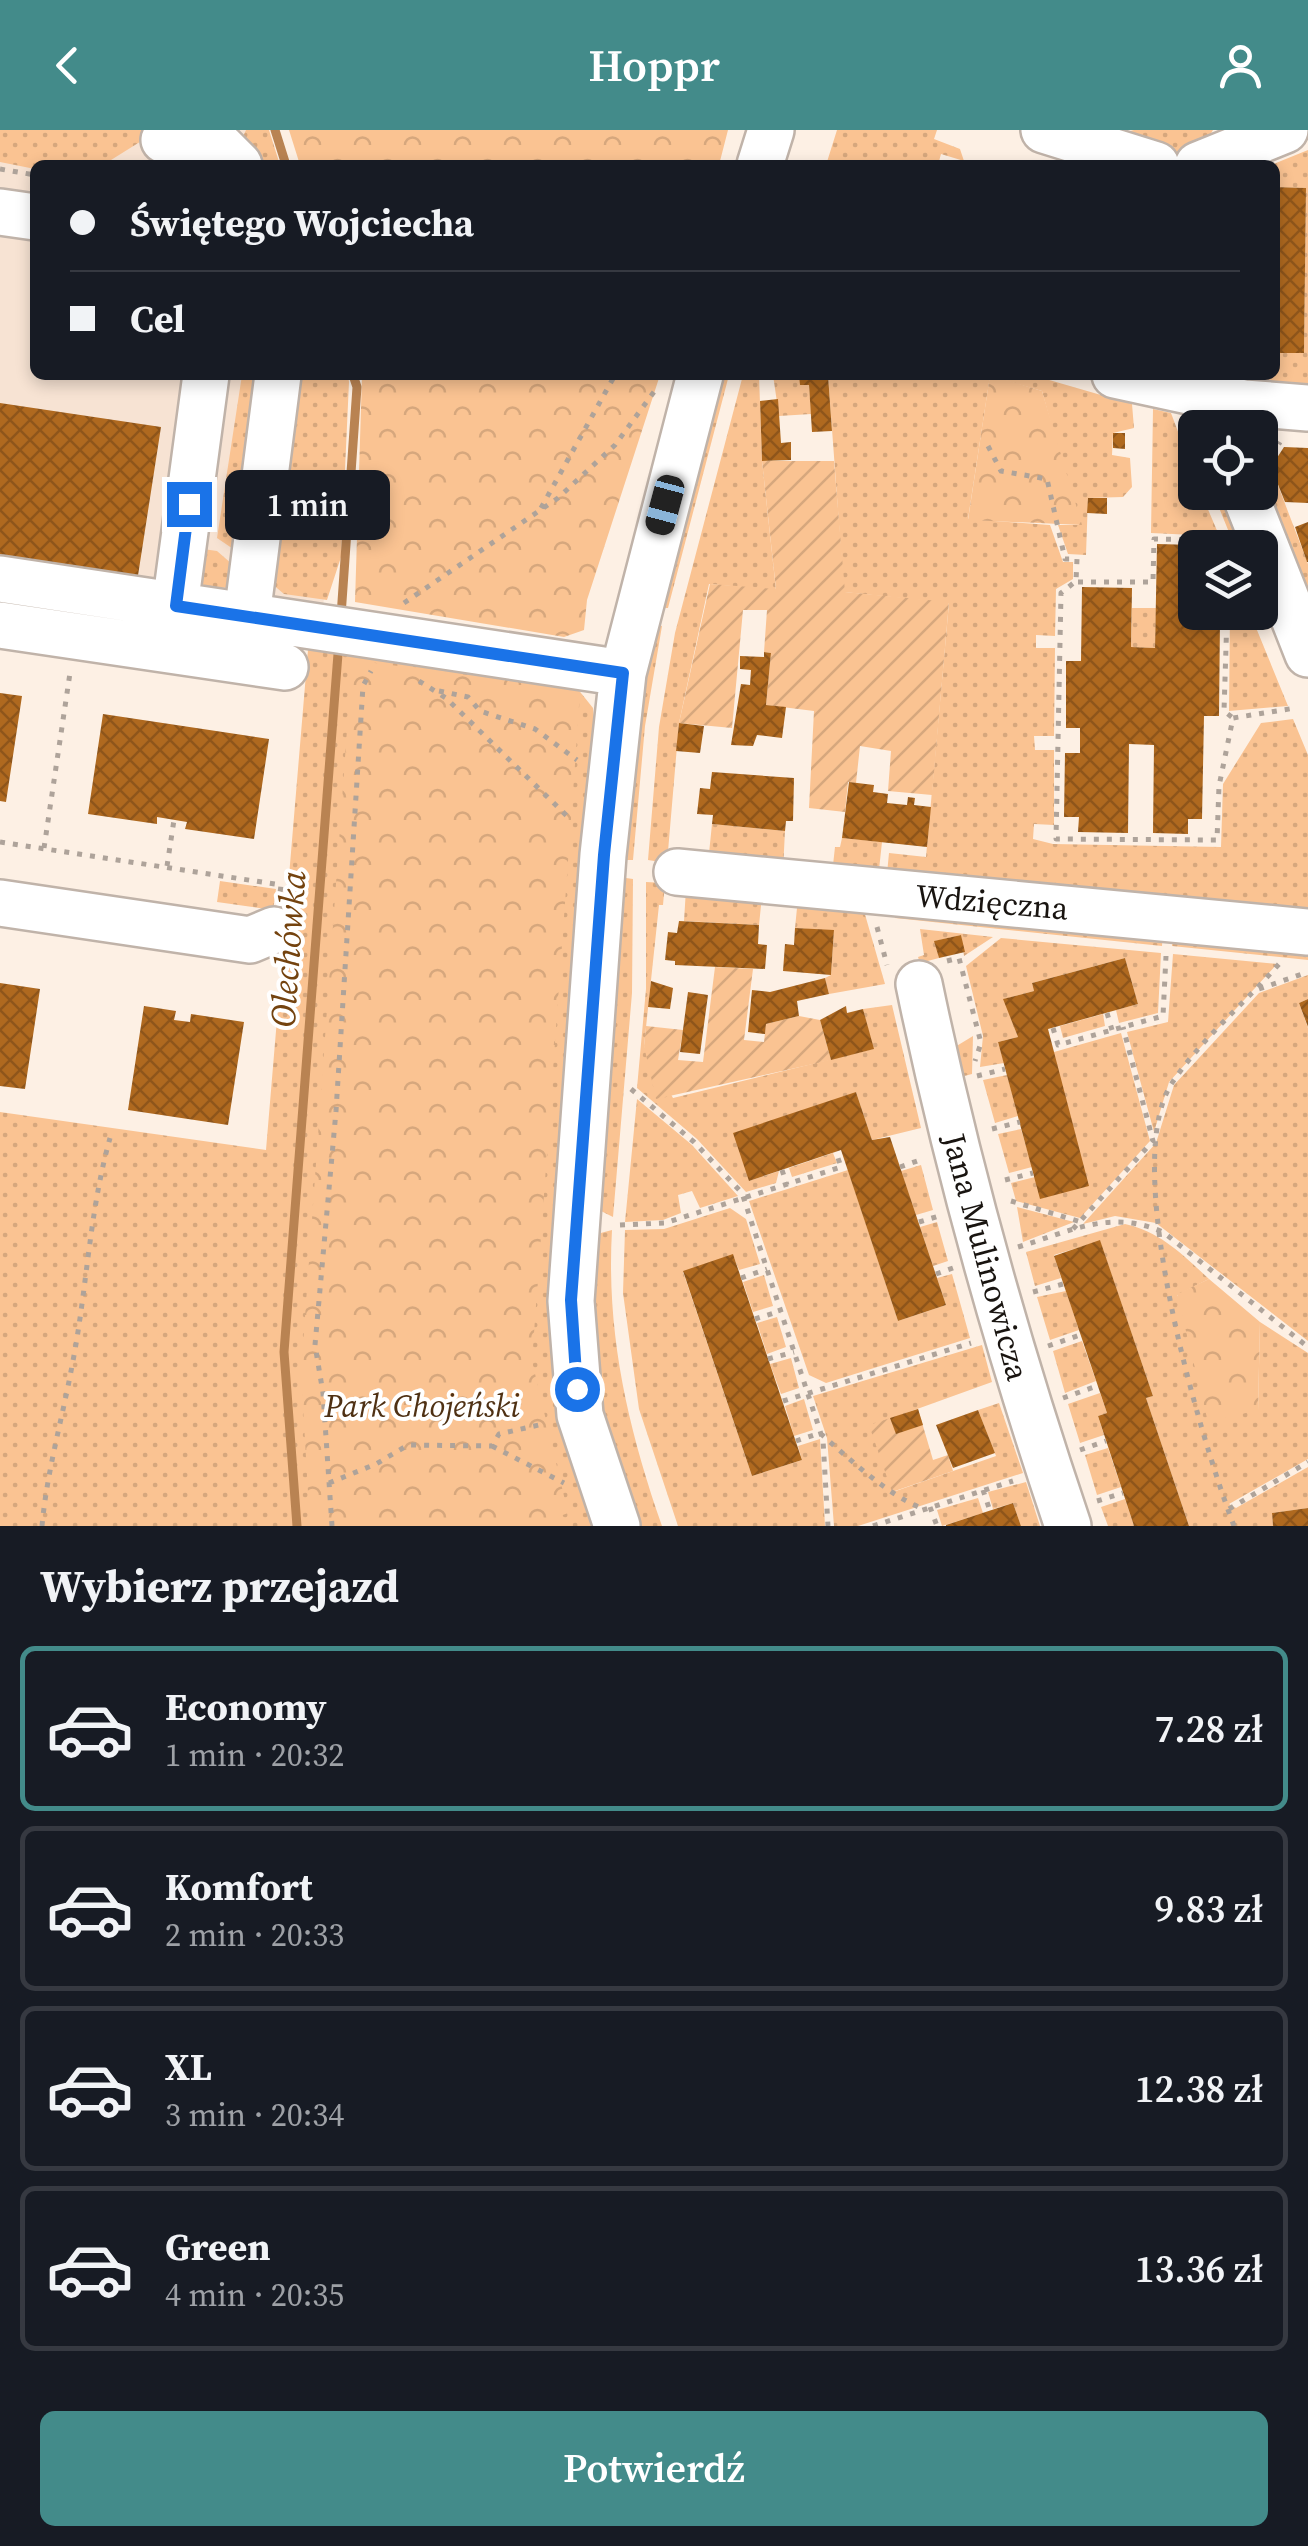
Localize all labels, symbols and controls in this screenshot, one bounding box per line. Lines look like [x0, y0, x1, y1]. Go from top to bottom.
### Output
text: Hoppr [588, 34, 720, 96]
icon: back [40, 38, 95, 93]
icon: person [1213, 38, 1268, 93]
text: Świętego Wojciecha [130, 197, 474, 249]
text: Cel [130, 293, 185, 345]
map controls [1178, 410, 1278, 630]
button: locate [1178, 410, 1278, 510]
callout: 1 min [224, 469, 389, 539]
car [643, 472, 687, 538]
route end [167, 482, 212, 527]
text: 1 min [266, 483, 349, 527]
button: layers [1178, 530, 1278, 630]
water label: Olechówka [259, 869, 317, 1029]
street label: Wdzięczna [914, 873, 1071, 931]
street label: Jana Mulinowicza [932, 1128, 1040, 1386]
route start [555, 1367, 600, 1412]
park label: Park Chojeński [323, 1384, 520, 1428]
text: Wybierz przejazd [40, 1555, 399, 1617]
text: Economy [165, 1681, 327, 1733]
icon: car [45, 1684, 135, 1774]
text: 7.28 zł [1155, 1703, 1263, 1755]
text: 1 min · 20:32 [165, 1733, 344, 1777]
text: Komfort [165, 1861, 313, 1913]
icon: car [45, 1864, 135, 1954]
text: 9.83 zł [1155, 1883, 1263, 1935]
text: 2 min · 20:33 [165, 1913, 344, 1957]
text: XL [165, 2041, 212, 2093]
icon: car [45, 2044, 135, 2134]
text: 12.38 zł [1135, 2063, 1263, 2115]
text: 3 min · 20:34 [165, 2093, 344, 2137]
text: Green [165, 2221, 271, 2273]
icon: car [45, 2224, 135, 2314]
text: 13.36 zł [1135, 2243, 1263, 2295]
text: 4 min · 20:35 [165, 2273, 344, 2317]
button: Potwierdź [40, 2411, 1268, 2526]

